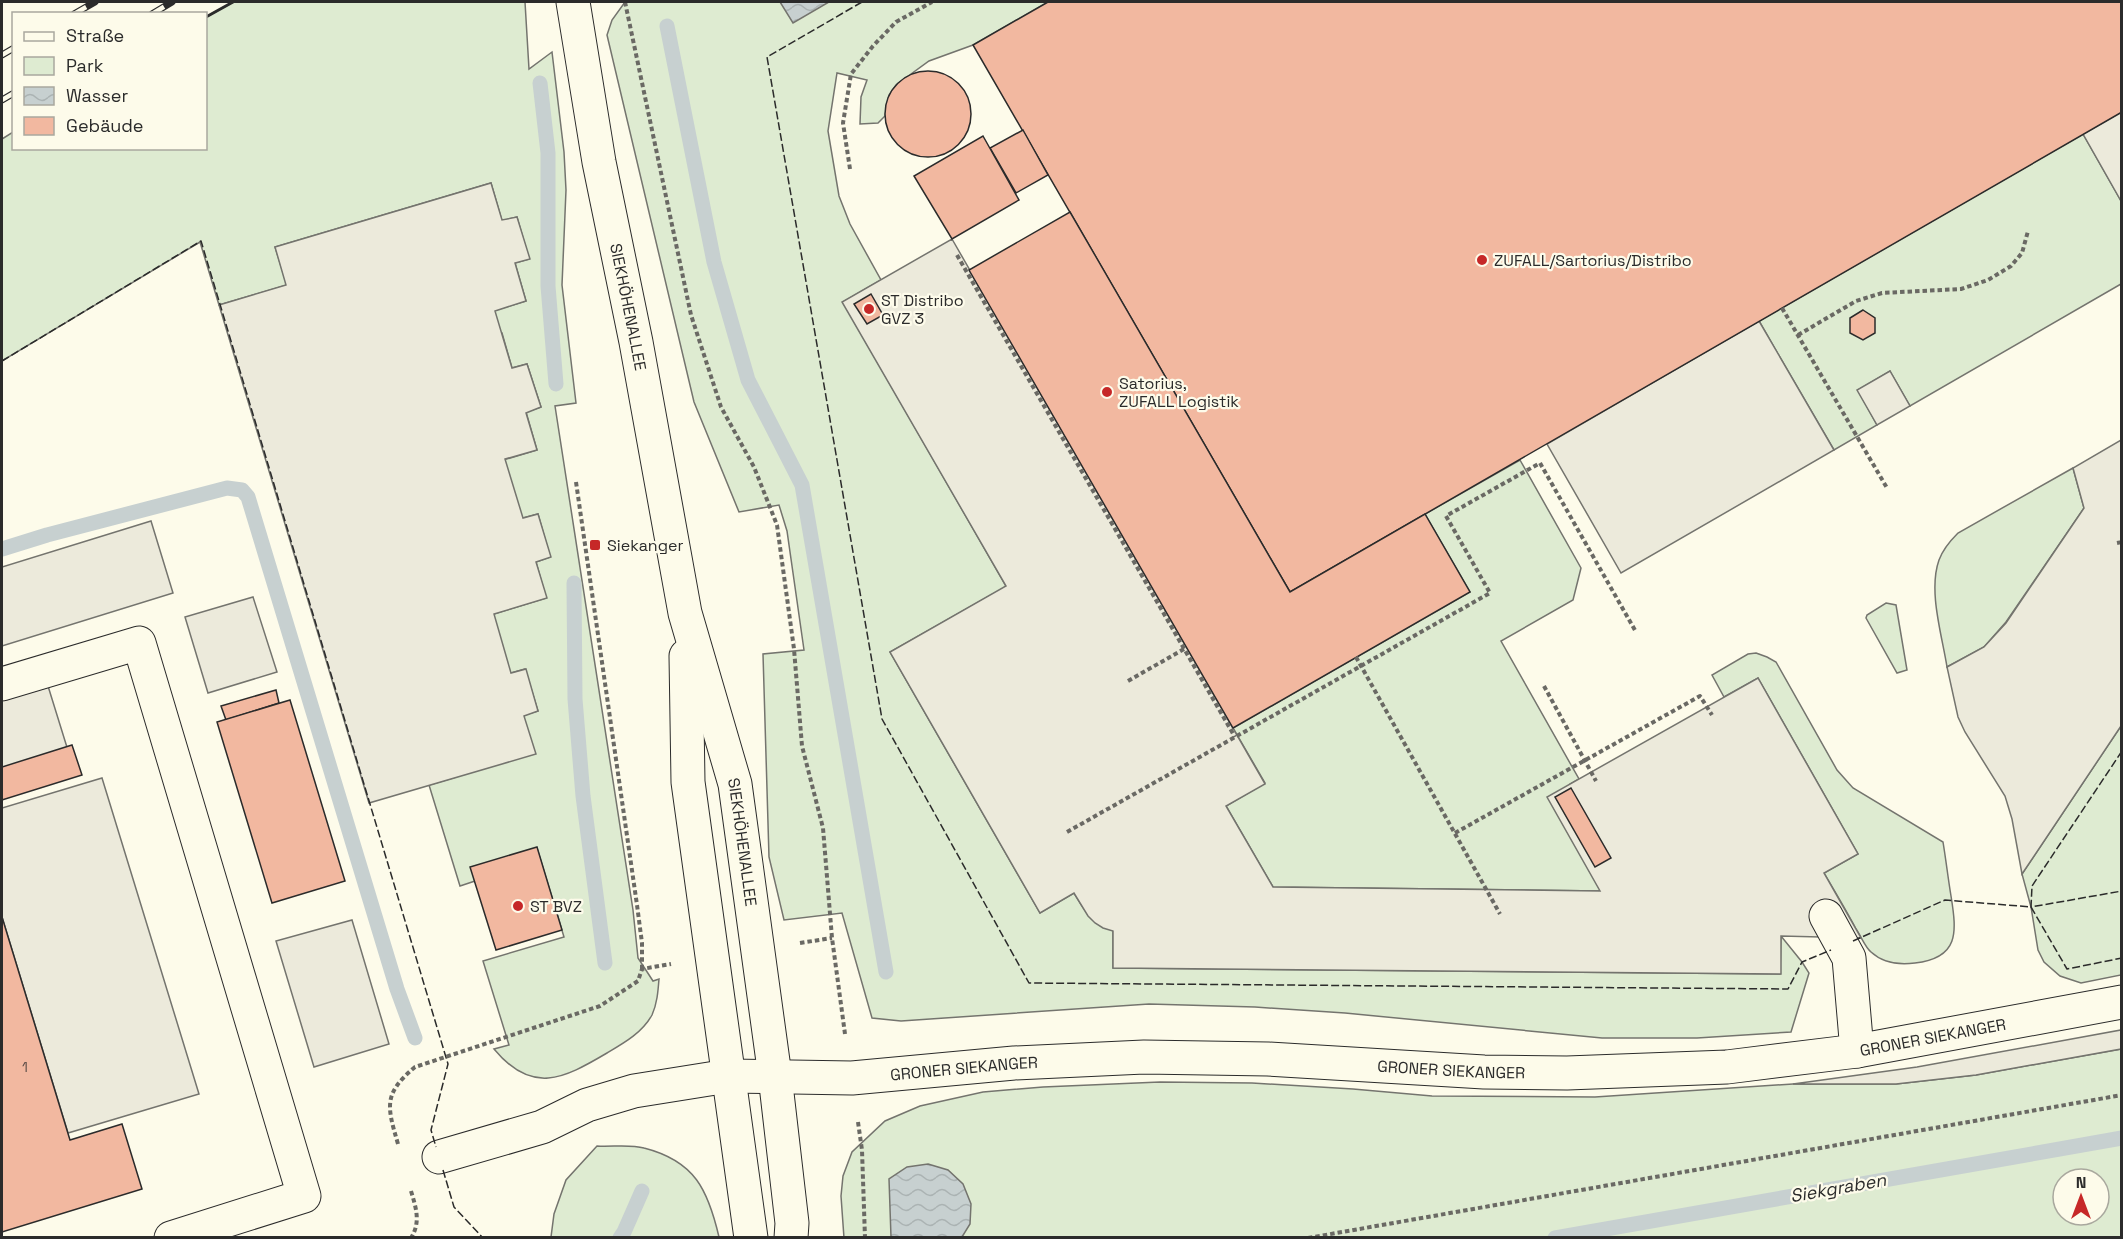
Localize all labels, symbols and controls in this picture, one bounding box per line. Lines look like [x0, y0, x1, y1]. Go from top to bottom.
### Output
legend [12, 12, 207, 150]
text: Straße [66, 24, 124, 47]
text: Park [66, 54, 104, 77]
text: Wasser [66, 84, 128, 107]
text: Gebäude [66, 114, 144, 137]
street label: SIEKHÖHENALLEE [605, 241, 651, 372]
place label: ZUFALL/Sartorius/Distribo [1494, 250, 1692, 271]
marker: ZUFALL/Sartorius/Distribo [1475, 253, 1489, 267]
place label: ST Distribo GVZ 3 [881, 290, 964, 329]
marker: ST Distribo GVZ 3 [862, 302, 876, 316]
place label: Satorius, ZUFALL Logistik [1119, 373, 1239, 412]
marker: Satorius, ZUFALL Logistik [1100, 385, 1114, 399]
place label: Siekanger [607, 535, 683, 556]
marker: Siekanger [588, 538, 602, 552]
street label: SIEKHÖHENALLEE [723, 775, 762, 908]
place label: ST BVZ [530, 896, 582, 917]
marker: ST BVZ [511, 899, 525, 913]
street label: GRONER SIEKANGER [1858, 1014, 2008, 1061]
street label: GRONER SIEKANGER [889, 1052, 1038, 1085]
street label: GRONER SIEKANGER [1377, 1056, 1525, 1083]
house number: 1 [22, 1058, 28, 1076]
north arrow [2051, 1167, 2111, 1227]
water label: Siekgraben [1788, 1168, 1889, 1207]
text: N [2076, 1172, 2086, 1193]

